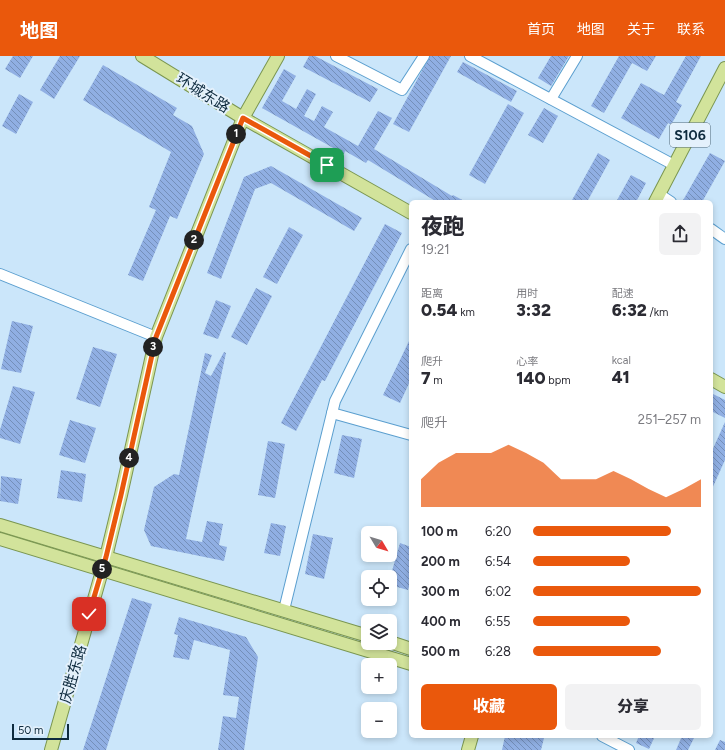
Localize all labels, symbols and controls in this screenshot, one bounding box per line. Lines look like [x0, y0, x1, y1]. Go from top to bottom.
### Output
text: 地图 [20, 19, 58, 42]
text: 首页 [527, 21, 555, 38]
text: 地图 [577, 21, 605, 38]
text: 关于 [627, 21, 655, 38]
text: 联系 [677, 21, 705, 38]
street label: 环城东路 [173, 69, 233, 117]
road number: S106 [670, 123, 710, 147]
pin: 1 [226, 124, 246, 144]
text: 1 [234, 127, 238, 140]
pin [310, 148, 344, 182]
icon: arrive [316, 154, 338, 176]
text: 夜跑 [421, 213, 465, 240]
button: share [659, 213, 701, 255]
pin: 2 [184, 230, 204, 250]
text: 2 [191, 233, 197, 246]
text: 19:21 [421, 242, 450, 257]
text: 距离 [421, 287, 443, 300]
text: 用时 [516, 287, 538, 300]
text: 配速 [612, 287, 634, 300]
text: 0.54 [421, 300, 457, 320]
text: 3:32 [516, 300, 551, 320]
text: 6:32 [612, 300, 647, 320]
text: km [457, 306, 475, 319]
text: /km [647, 306, 668, 319]
pin: 3 [143, 337, 163, 357]
text: 3 [150, 340, 156, 353]
text: kcal [612, 354, 631, 367]
text: 爬升 [421, 355, 443, 368]
text: 心率 [516, 355, 538, 368]
text: 41 [612, 367, 630, 387]
text: 7 [421, 368, 431, 388]
text: 140 [516, 368, 546, 388]
text: m [431, 374, 443, 387]
text: bpm [546, 374, 571, 387]
text: 251–257 m [638, 412, 701, 427]
text: 爬升 [421, 415, 447, 430]
pin: 4 [119, 448, 139, 468]
text: 4 [126, 451, 132, 464]
text: 100 m [421, 524, 458, 539]
text: 6:20 [485, 524, 511, 539]
north arrow [361, 526, 397, 562]
map controls [361, 526, 397, 738]
text: 200 m [421, 554, 460, 569]
text: 6:54 [485, 554, 511, 569]
pin: 5 [92, 559, 112, 579]
text: 5 [99, 562, 105, 575]
button: locate [361, 570, 397, 606]
text: 300 m [421, 584, 460, 599]
text: 6:02 [485, 584, 511, 599]
pin [72, 597, 106, 631]
icon: check [78, 603, 100, 625]
button: layers [361, 614, 397, 650]
text: 400 m [421, 614, 461, 629]
text: 6:55 [485, 614, 511, 629]
street label: 庆胜东路 [56, 643, 90, 705]
text: 500 m [421, 644, 460, 659]
text: 6:28 [485, 644, 511, 659]
button: + [361, 658, 397, 694]
button: 收藏 [421, 684, 557, 730]
button: 分享 [565, 684, 701, 730]
button: − [361, 702, 397, 738]
scale bar [12, 722, 69, 741]
text: 50 m [18, 724, 43, 737]

